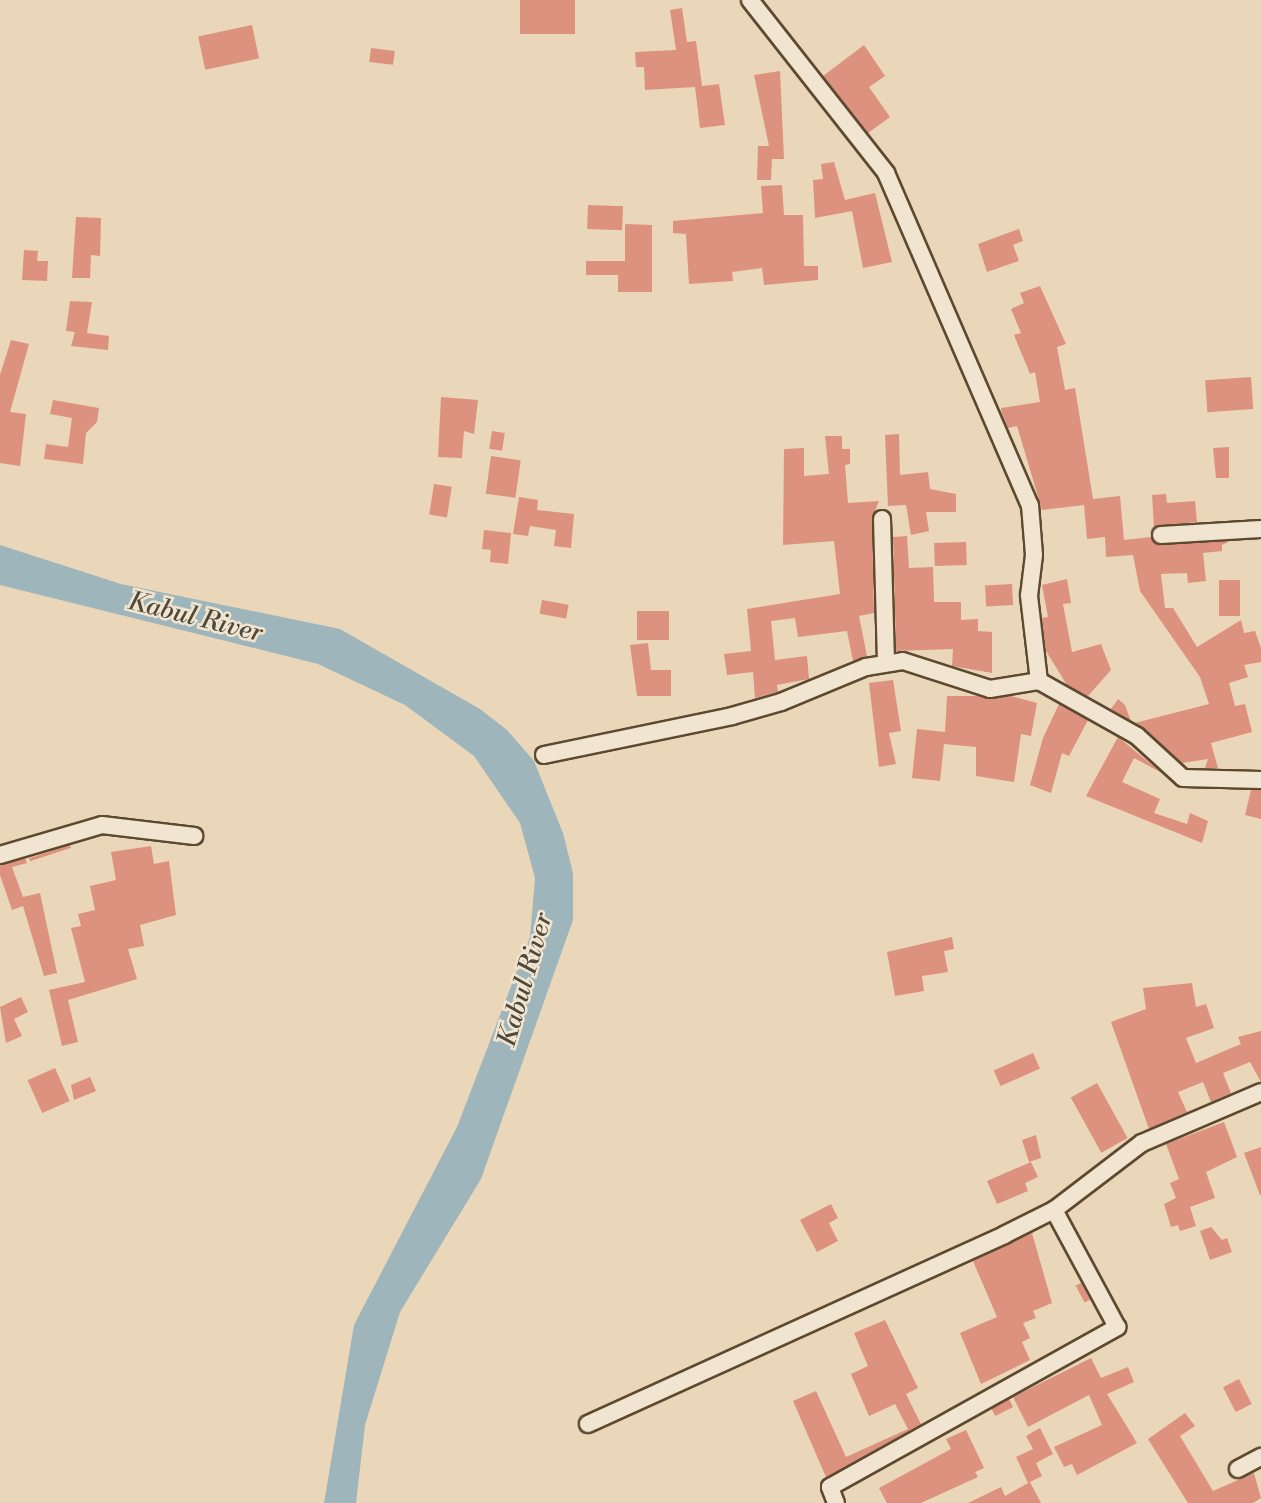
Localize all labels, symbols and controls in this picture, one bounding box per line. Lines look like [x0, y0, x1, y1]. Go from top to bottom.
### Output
water label: Kabul River [124, 586, 266, 650]
water label: Kabul River [492, 909, 560, 1051]

